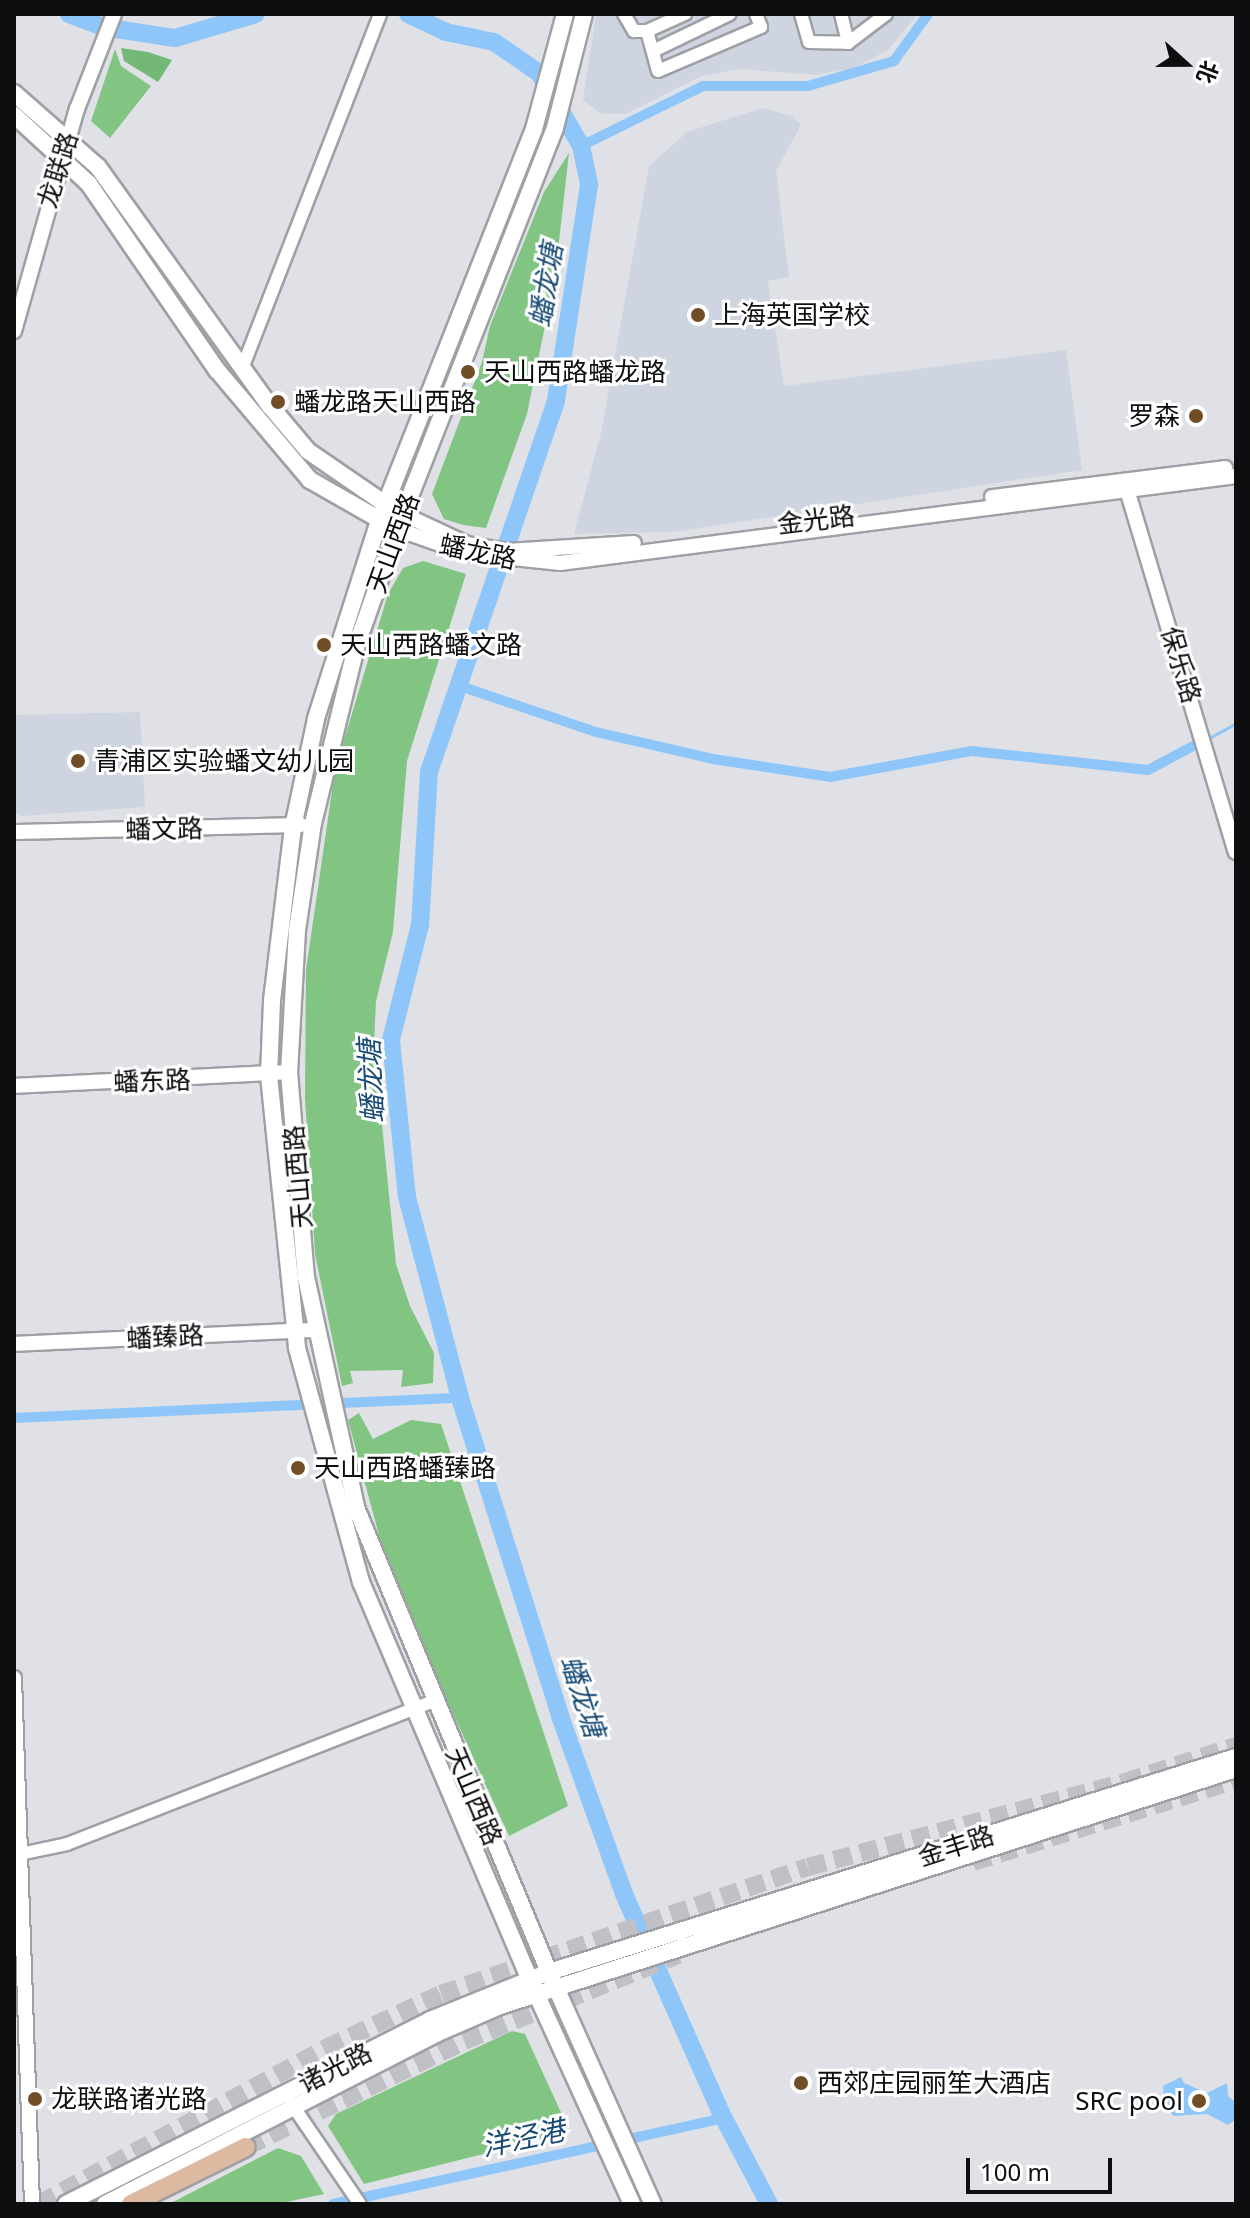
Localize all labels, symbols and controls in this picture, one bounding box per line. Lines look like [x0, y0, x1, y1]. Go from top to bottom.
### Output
north arrow [1146, 24, 1226, 104]
text: 北 [1190, 57, 1226, 88]
street label: 龙联路 [32, 128, 84, 212]
water label: 蟠龙塘 [522, 241, 568, 329]
place label: 上海英国学校 [714, 299, 870, 331]
marker: 上海英国学校 [689, 306, 707, 324]
place label: 天山西路蟠龙路 [484, 356, 666, 388]
marker: 天山西路蟠龙路 [459, 363, 477, 381]
place label: 蟠龙路天山西路 [294, 386, 476, 418]
marker: 蟠龙路天山西路 [269, 393, 287, 411]
place label: 罗森 [1128, 400, 1180, 432]
marker: 罗森 [1187, 407, 1205, 425]
street label: 天山西路 [361, 489, 425, 597]
street label: 金光路 [775, 500, 857, 540]
street label: 蟠龙路 [437, 529, 519, 575]
street label: 保乐路 [1155, 623, 1207, 707]
place label: 天山西路蟠文路 [340, 629, 522, 661]
marker: 天山西路蟠文路 [315, 636, 333, 654]
place label: 青浦区实验蟠文幼儿园 [94, 745, 354, 777]
marker: 青浦区实验蟠文幼儿园 [69, 752, 87, 770]
street label: 蟠文路 [125, 813, 203, 845]
water label: 蟠龙塘 [351, 1038, 389, 1124]
street label: 蟠东路 [112, 1064, 192, 1098]
street label: 天山西路 [278, 1124, 318, 1230]
street label: 蟠臻路 [125, 1319, 205, 1355]
place label: 天山西路蟠臻路 [314, 1452, 496, 1484]
marker: 天山西路蟠臻路 [289, 1459, 307, 1477]
water label: 蟠龙塘 [555, 1651, 613, 1741]
street label: 天山西路 [439, 1742, 509, 1850]
street label: 金丰路 [914, 1819, 998, 1873]
street label: 诸光路 [293, 2036, 377, 2100]
place label: 西郊庄园丽笙大酒店 [817, 2067, 1051, 2099]
marker: 西郊庄园丽笙大酒店 [792, 2074, 810, 2092]
place label: 龙联路诸光路 [51, 2083, 207, 2115]
place label: SRC pool [1075, 2085, 1183, 2117]
marker: 龙联路诸光路 [26, 2090, 44, 2108]
marker: SRC pool [1190, 2092, 1208, 2110]
water label: 洋泾港 [478, 2112, 568, 2162]
scale bar [970, 2142, 1116, 2192]
text: 100 m [980, 2155, 1050, 2188]

